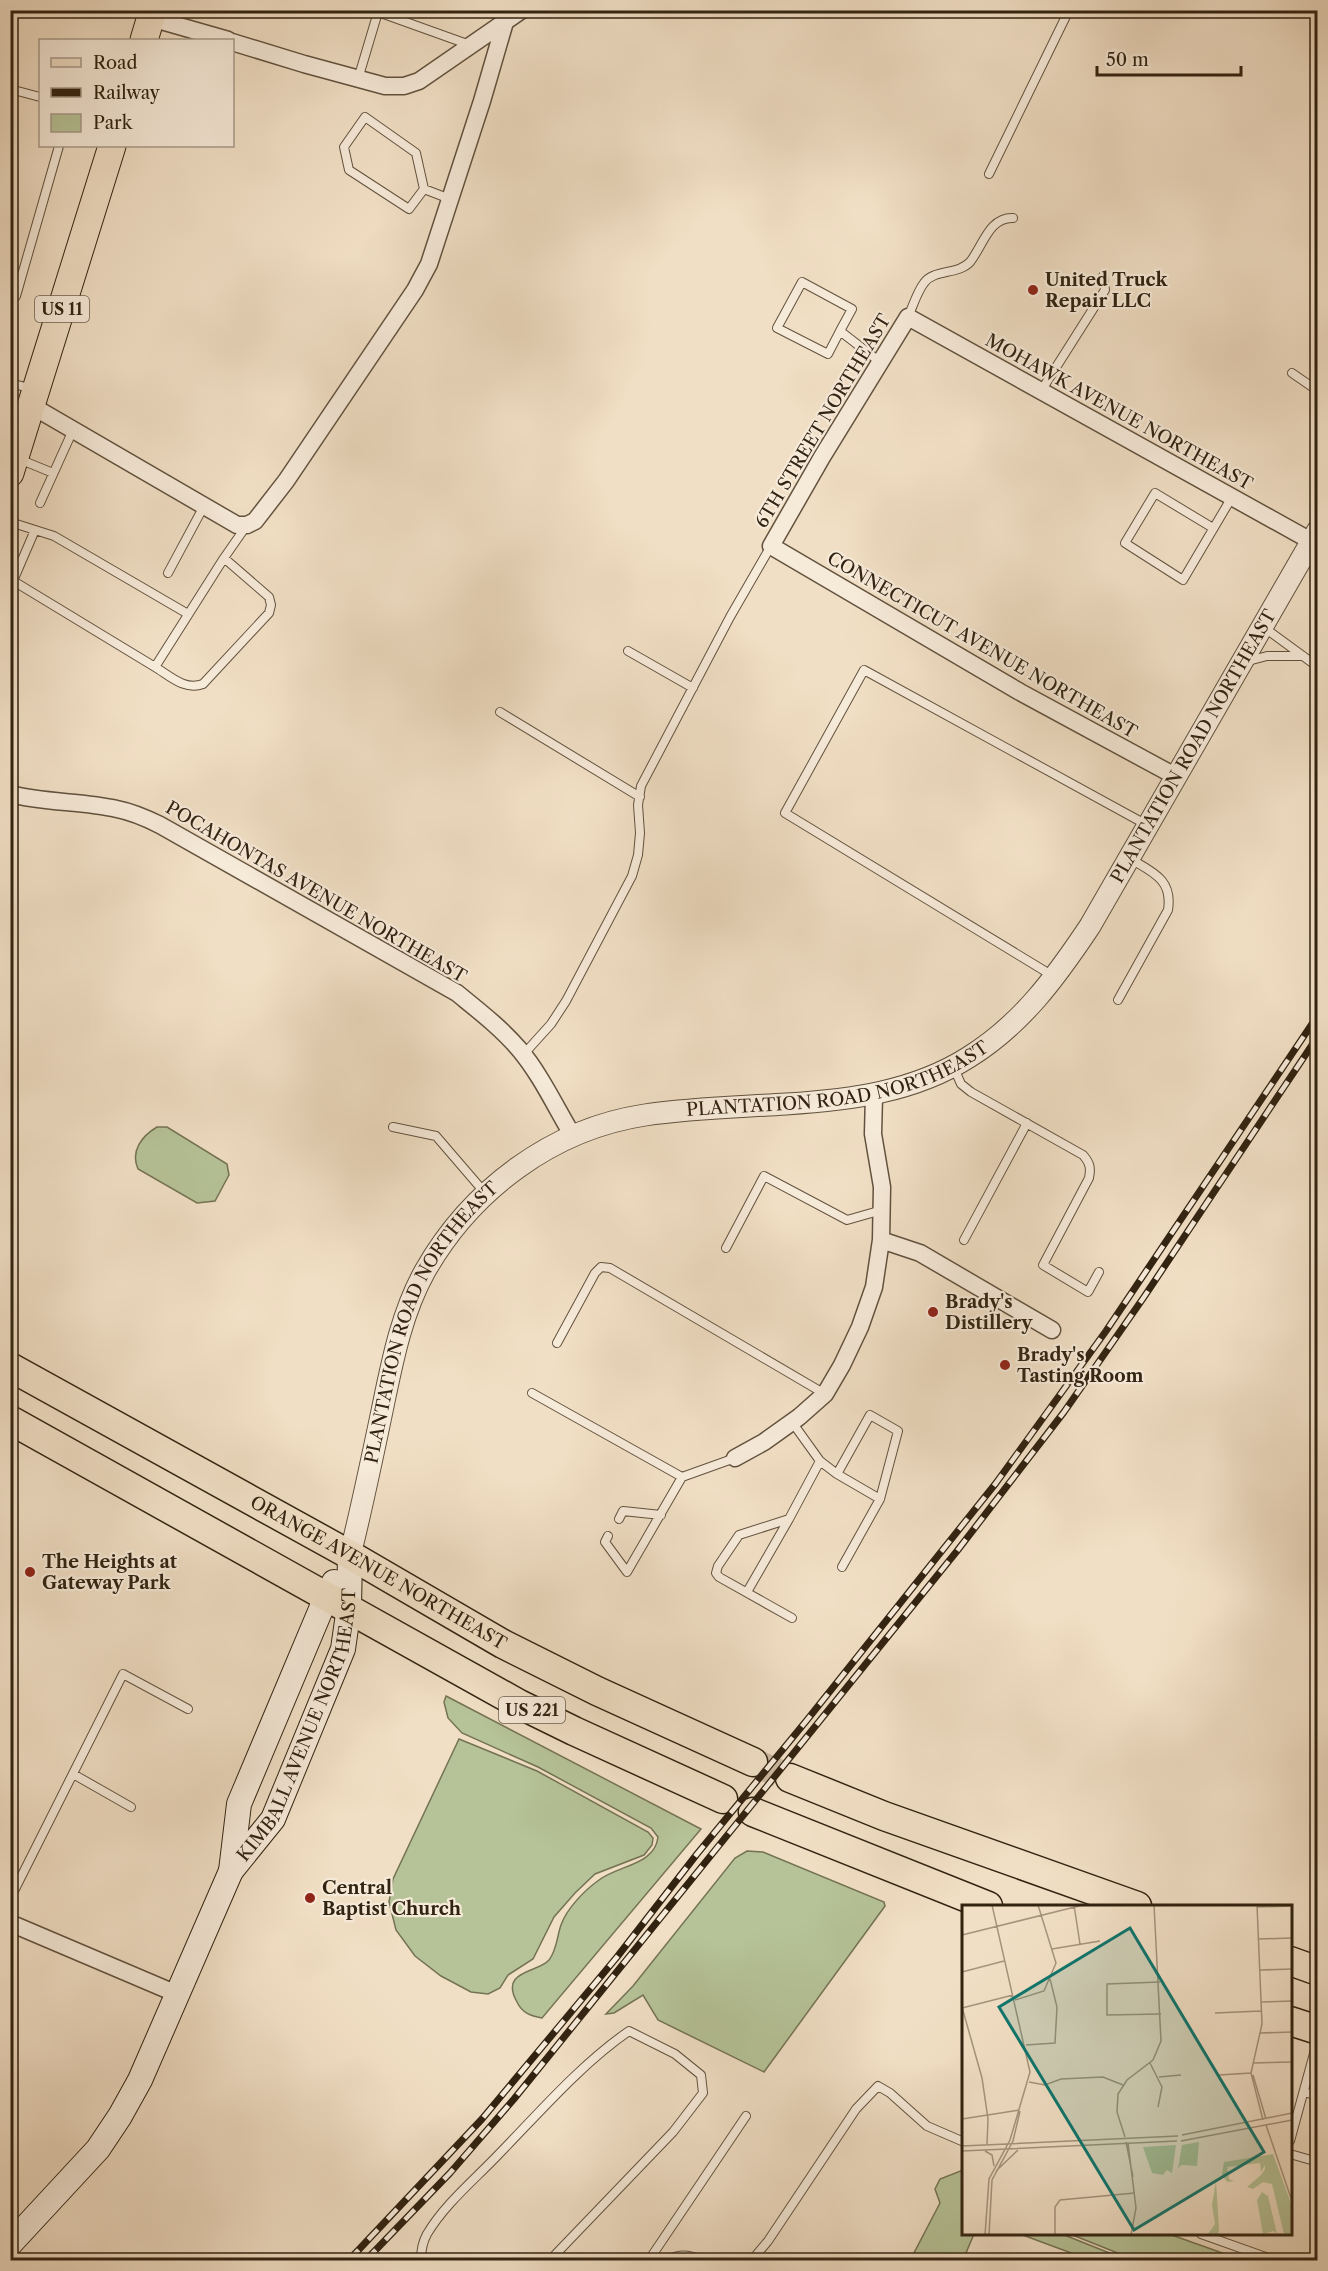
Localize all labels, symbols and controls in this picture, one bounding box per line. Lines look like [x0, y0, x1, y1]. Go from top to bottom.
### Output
legend [39, 39, 234, 147]
scale bar [1097, 39, 1241, 77]
text: 50 m [1106, 49, 1149, 71]
text: Road [93, 52, 138, 74]
text: Railway [93, 82, 161, 104]
text: Park [93, 112, 134, 134]
place label: United Truck Repair LLC [1045, 269, 1169, 312]
marker: United Truck Repair LLC [1026, 283, 1040, 297]
road number: US 11 [35, 296, 89, 322]
street label: 6TH STREET NORTHEAST [750, 310, 896, 532]
street label: MOHAWK AVENUE NORTHEAST [982, 329, 1257, 495]
street label: CONNECTICUT AVENUE NORTHEAST [823, 547, 1141, 743]
street label: PLANTATION ROAD NORTHEAST [1106, 605, 1281, 887]
street label: POCAHONTAS AVENUE NORTHEAST [162, 797, 471, 988]
street label: PLANTATION ROAD NORTHEAST [685, 1036, 993, 1121]
street label: PLANTATION ROAD NORTHEAST [360, 1177, 503, 1466]
place label: Brady's Distillery [945, 1291, 1033, 1334]
marker: Brady's Distillery [926, 1305, 940, 1319]
place label: Brady's Tasting Room [1017, 1344, 1144, 1387]
marker: Brady's Tasting Room [998, 1358, 1012, 1372]
street label: ORANGE AVENUE NORTHEAST [246, 1491, 511, 1655]
place label: The Heights at Gateway Park [42, 1551, 178, 1594]
marker: The Heights at Gateway Park [23, 1565, 37, 1579]
street label: KIMBALL AVENUE NORTHEAST [232, 1588, 361, 1866]
road number: US 221 [499, 1697, 565, 1723]
place label: Central Baptist Church [322, 1877, 462, 1920]
marker: Central Baptist Church [303, 1891, 317, 1905]
inset map [962, 1905, 1292, 2235]

